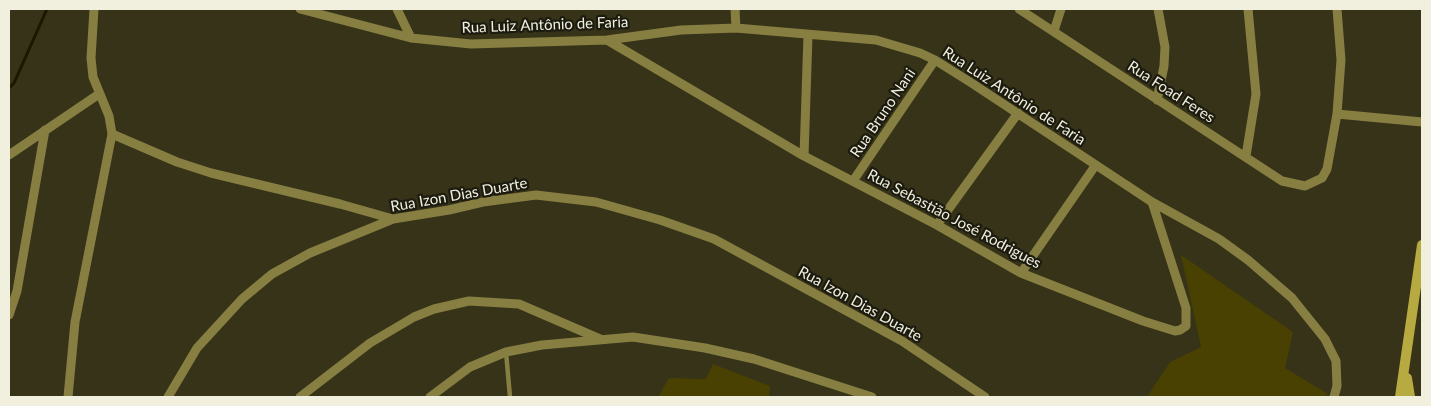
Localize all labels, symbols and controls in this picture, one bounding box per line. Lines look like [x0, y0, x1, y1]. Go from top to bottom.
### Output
street label: Rua Luiz Antônio de Faria [461, 13, 629, 37]
street label: Rua Luiz Antônio de Faria [939, 43, 1089, 149]
street label: Rua Foad Feres [1124, 57, 1218, 127]
street label: Rua Bruno Nani [847, 65, 919, 161]
street label: Rua Sebastião José Rodrigues [864, 165, 1044, 273]
street label: Rua Izon Dias Duarte [389, 174, 529, 216]
street label: Rua Izon Dias Duarte [795, 263, 925, 345]

